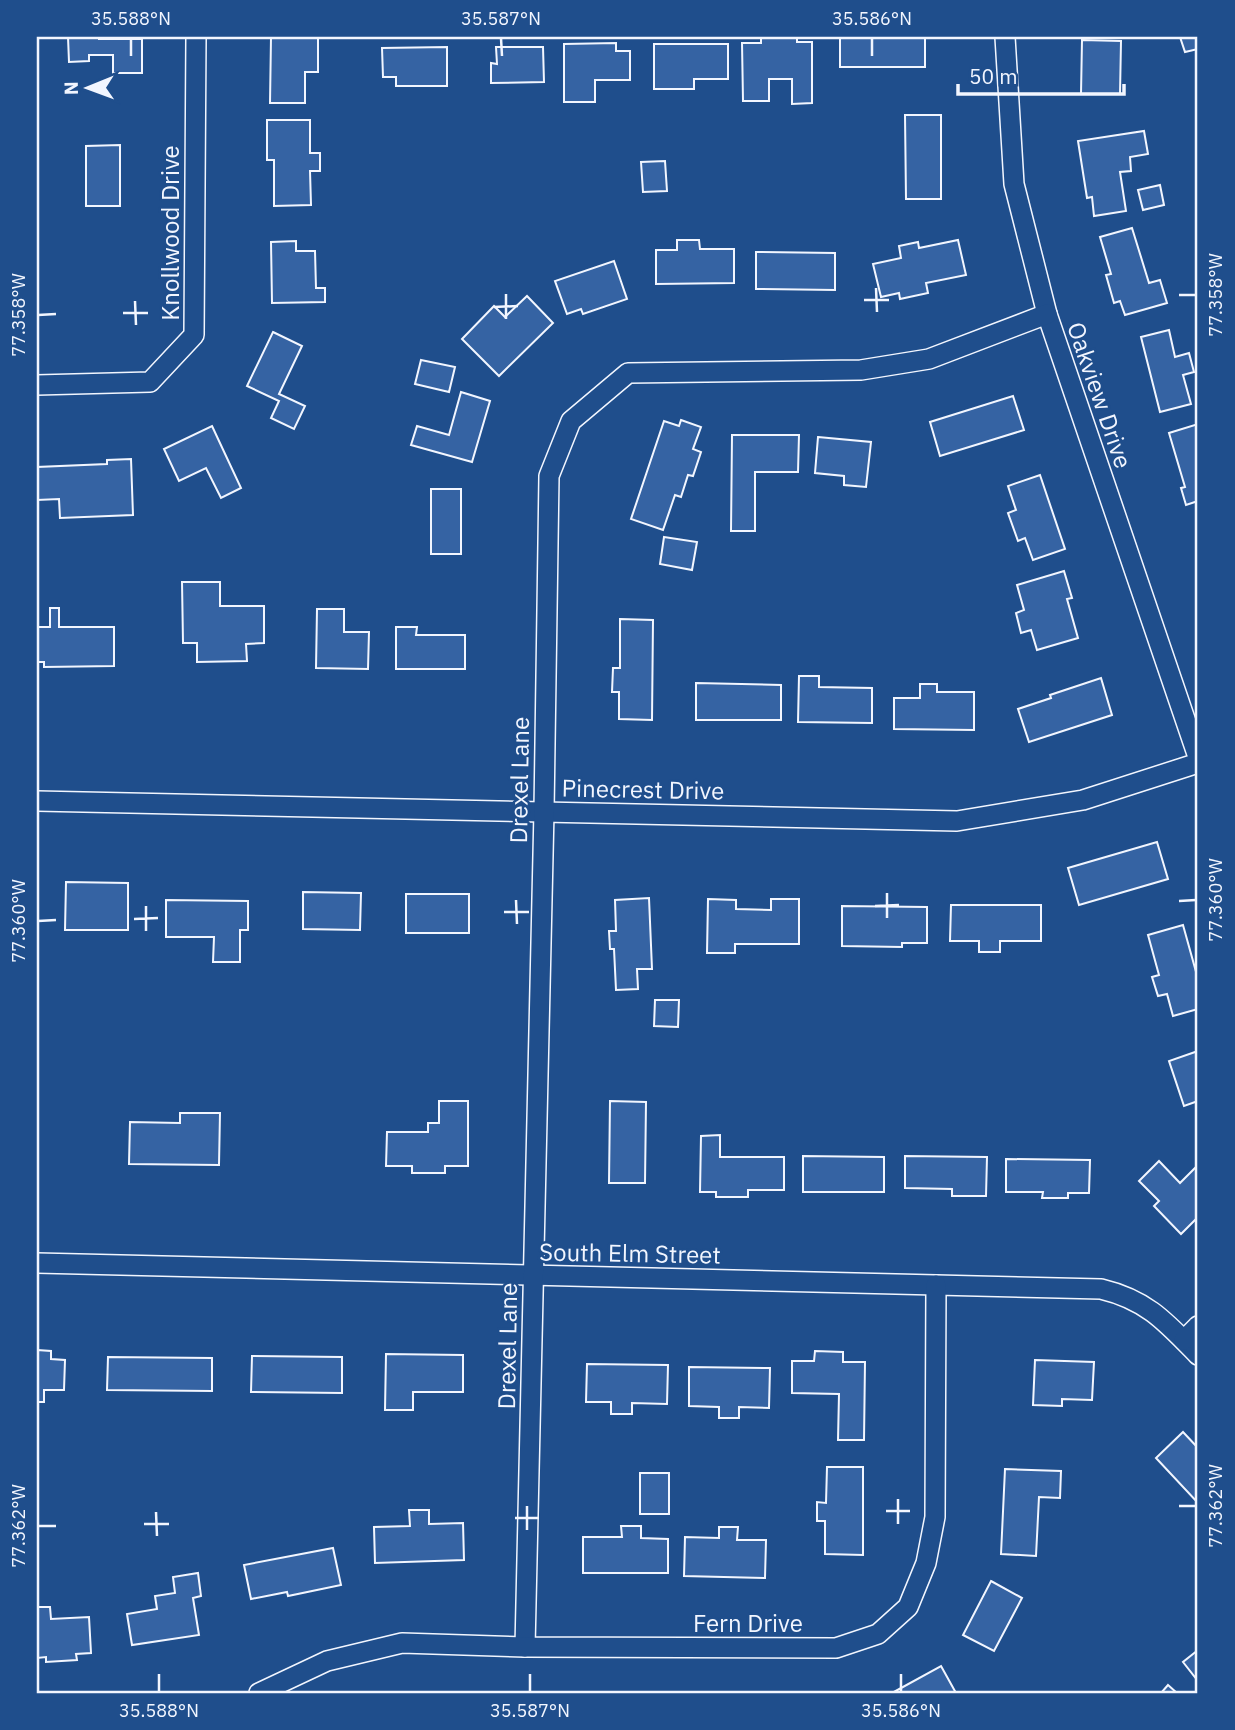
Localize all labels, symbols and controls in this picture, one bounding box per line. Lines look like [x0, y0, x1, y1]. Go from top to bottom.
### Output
text: 35.588°N [91, 7, 171, 30]
text: 35.587°N [461, 7, 541, 30]
text: 35.586°N [832, 7, 912, 30]
north arrow [52, 52, 122, 122]
scale bar [958, 52, 1125, 96]
text: 50 m [969, 62, 1018, 90]
text: N [59, 81, 83, 95]
street label: Knollwood Drive [154, 145, 186, 321]
text: 77.358°W [1204, 253, 1227, 337]
text: 77.358°W [7, 273, 30, 357]
street label: Oakview Drive [1060, 318, 1140, 472]
street label: Drexel Lane [502, 716, 536, 844]
street label: Pinecrest Drive [561, 772, 725, 806]
text: 77.360°W [1204, 858, 1227, 942]
text: 77.360°W [7, 879, 30, 963]
street label: South Elm Street [539, 1235, 721, 1271]
street label: Drexel Lane [490, 1282, 524, 1410]
text: 77.362°W [1204, 1464, 1227, 1548]
text: 77.362°W [7, 1484, 30, 1568]
street label: Fern Drive [693, 1607, 803, 1639]
text: 35.588°N [119, 1699, 199, 1722]
text: 35.587°N [490, 1699, 570, 1722]
text: 35.586°N [861, 1699, 941, 1722]

